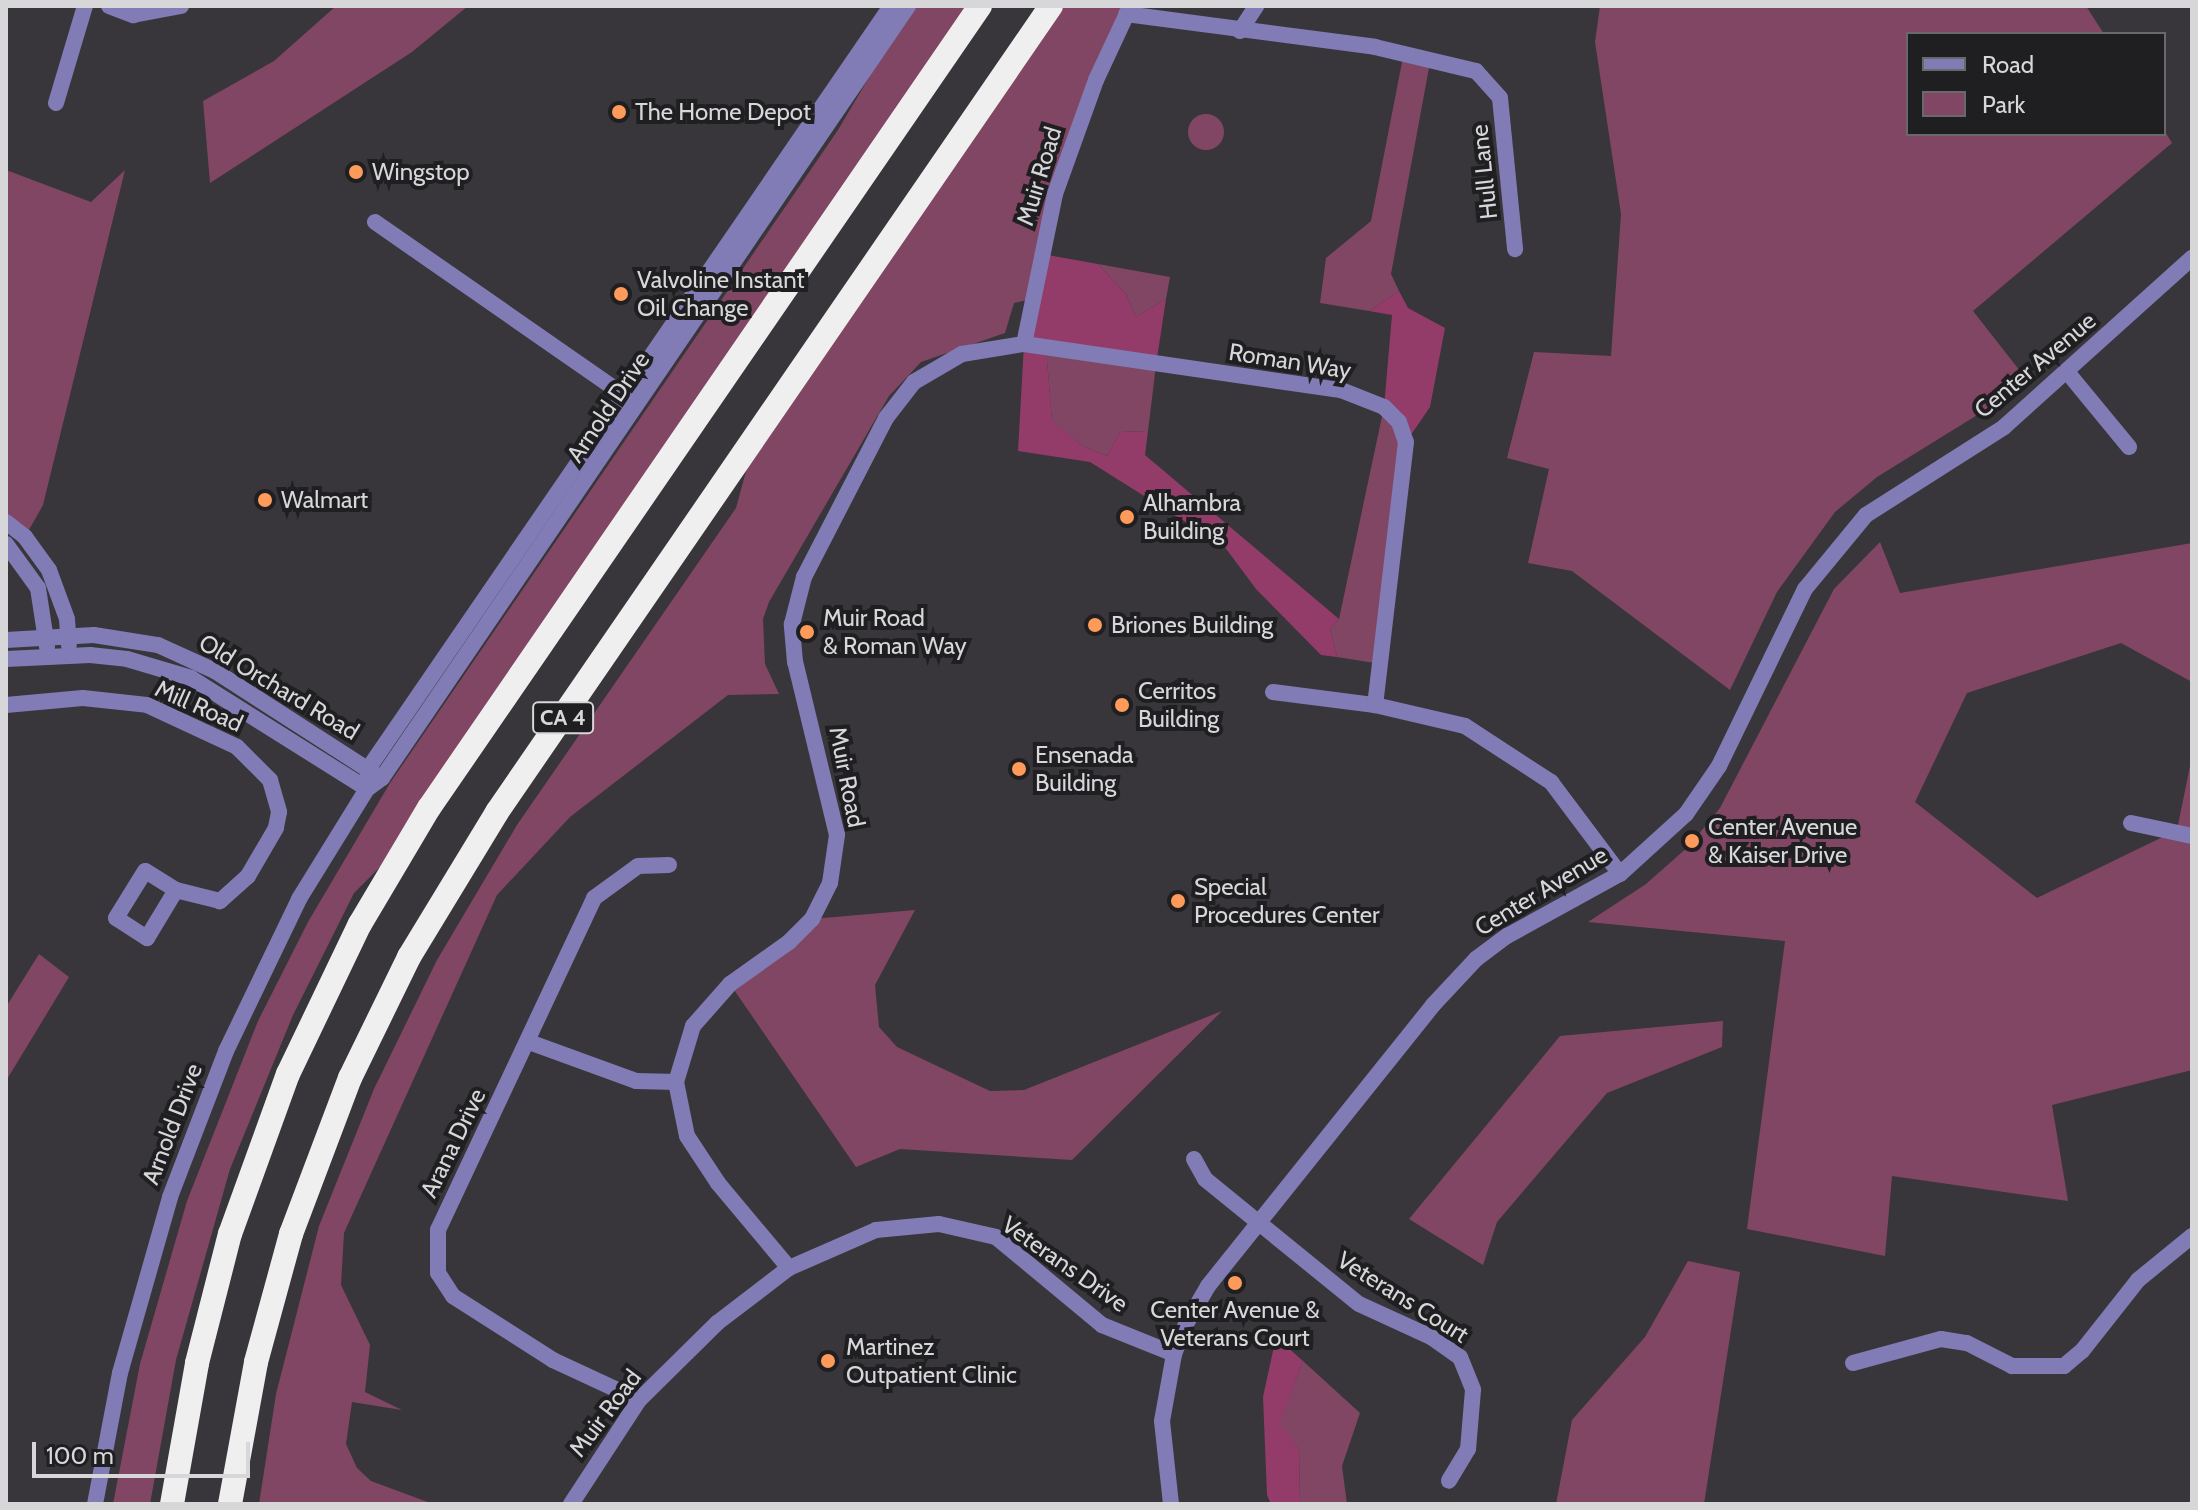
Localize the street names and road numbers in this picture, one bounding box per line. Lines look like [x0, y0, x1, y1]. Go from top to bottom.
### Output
street label: Muir Road [1010, 123, 1068, 229]
street label: Hull Lane [1465, 123, 1503, 221]
street label: Center Avenue [1969, 306, 2101, 424]
street label: Roman Way [1227, 337, 1353, 385]
street label: Arnold Drive [561, 346, 655, 468]
street label: Old Orchard Road [194, 628, 364, 746]
street label: Mill Road [151, 674, 247, 738]
road number: CA 4 [531, 700, 595, 736]
street label: Muir Road [823, 724, 871, 830]
street label: Center Avenue [1470, 840, 1612, 942]
street label: Arnold Drive [136, 1060, 208, 1188]
street label: Arana Drive [414, 1084, 492, 1202]
street label: Veterans Drive [996, 1210, 1134, 1318]
street label: Veterans Court [1332, 1245, 1474, 1349]
street label: Muir Road [563, 1364, 647, 1462]

